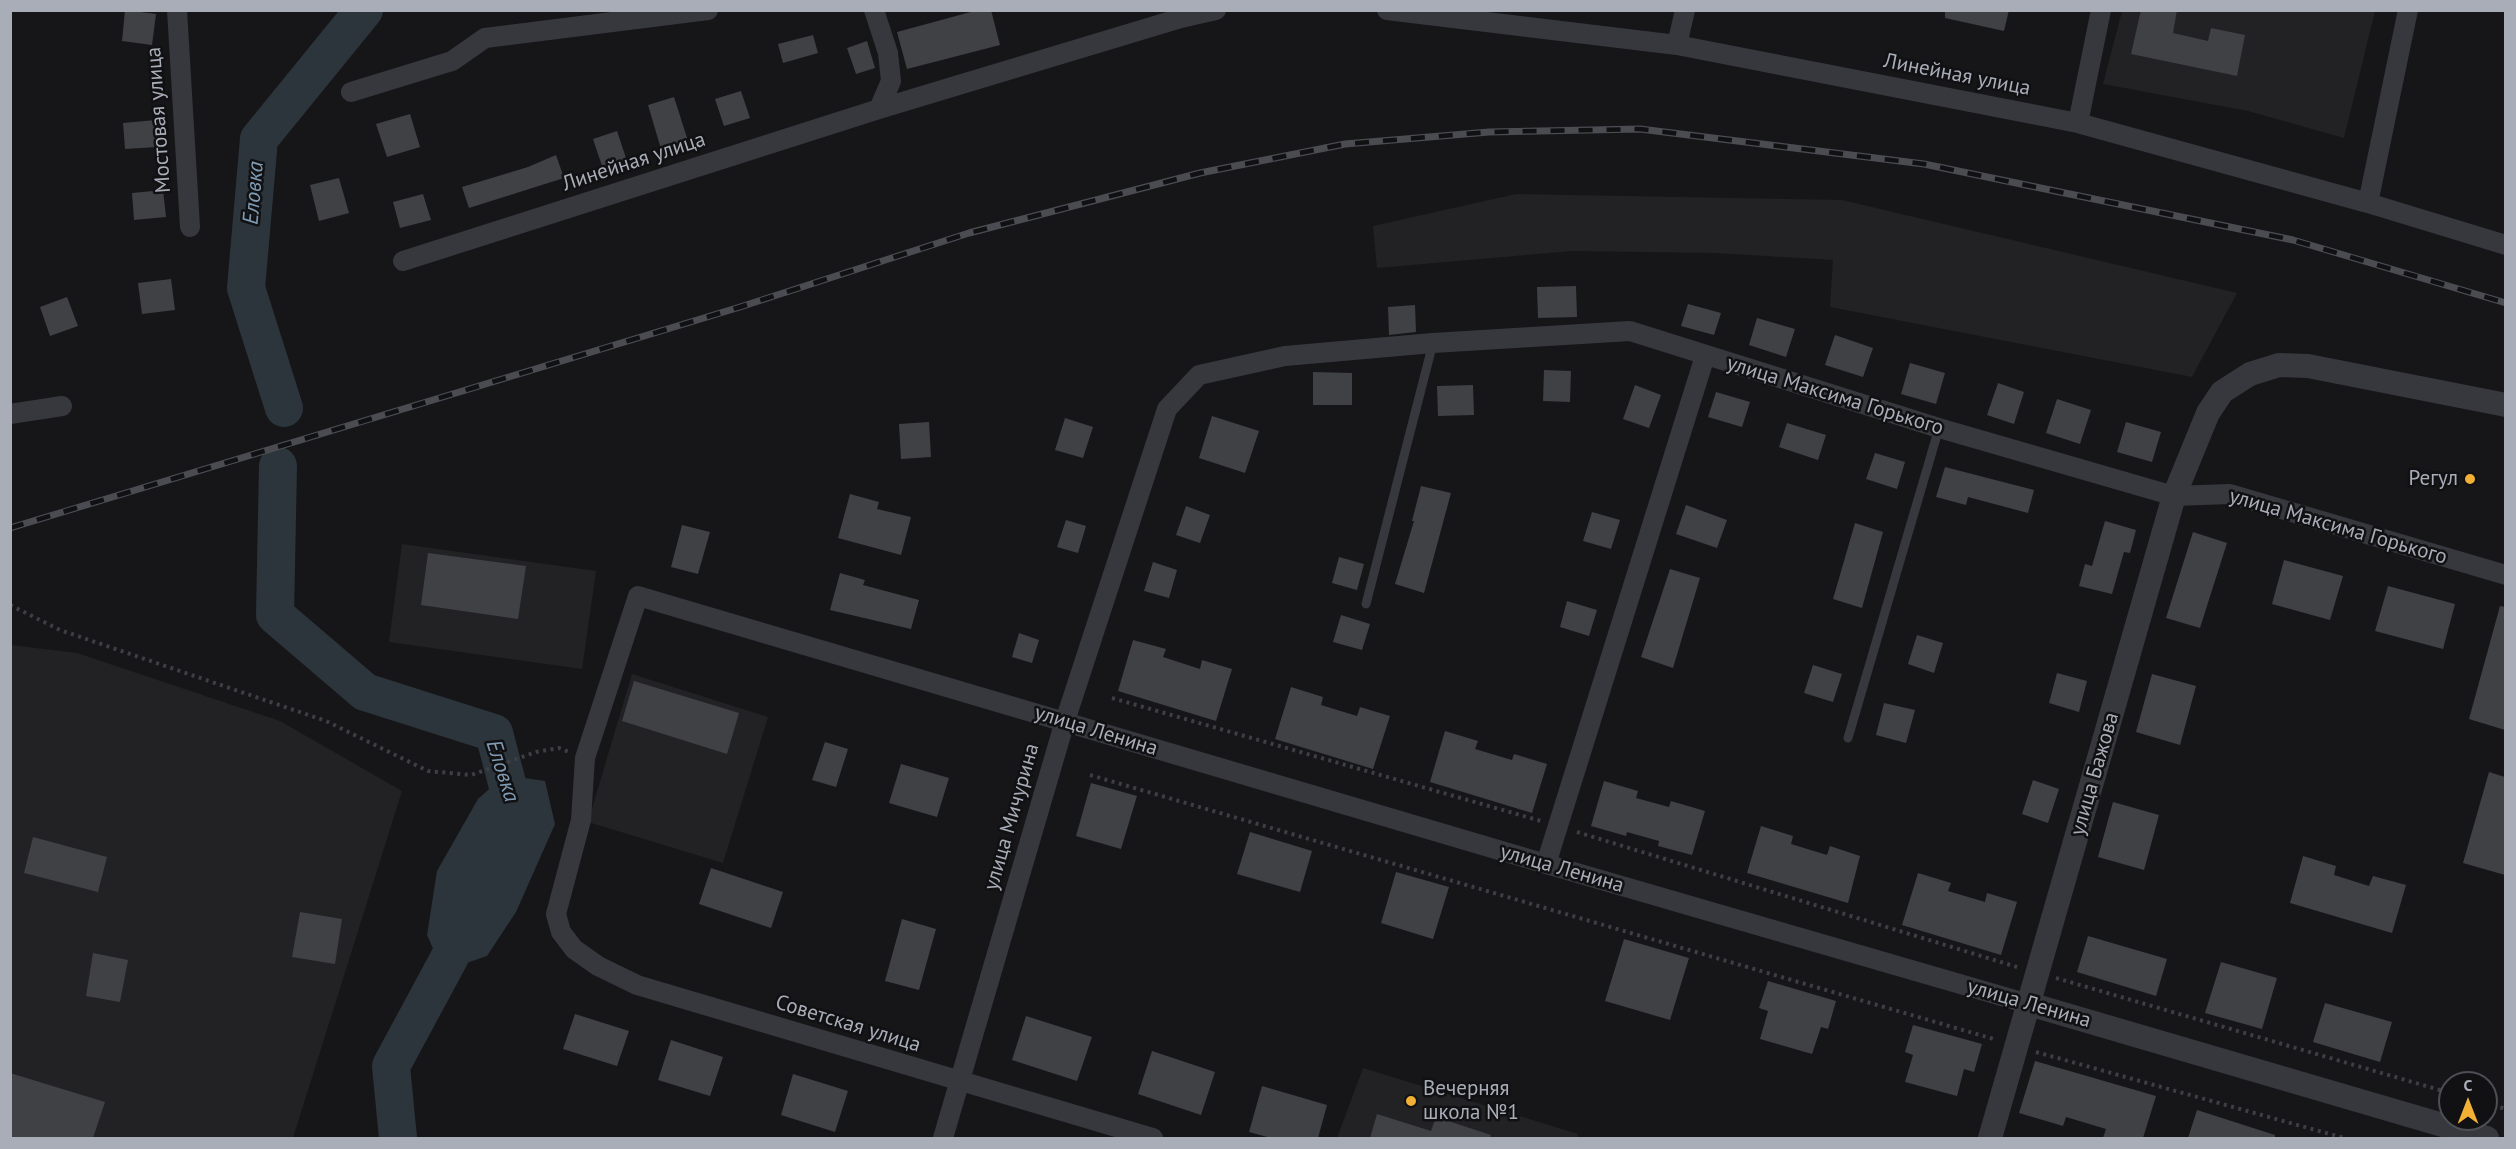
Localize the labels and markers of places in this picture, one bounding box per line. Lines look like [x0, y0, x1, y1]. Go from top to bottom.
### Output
place label: Регул [2409, 466, 2458, 492]
marker: Регул [2463, 472, 2477, 486]
place label: Вечерняя школа №1 [1423, 1076, 1519, 1126]
marker: Вечерняя школа №1 [1404, 1094, 1418, 1108]

